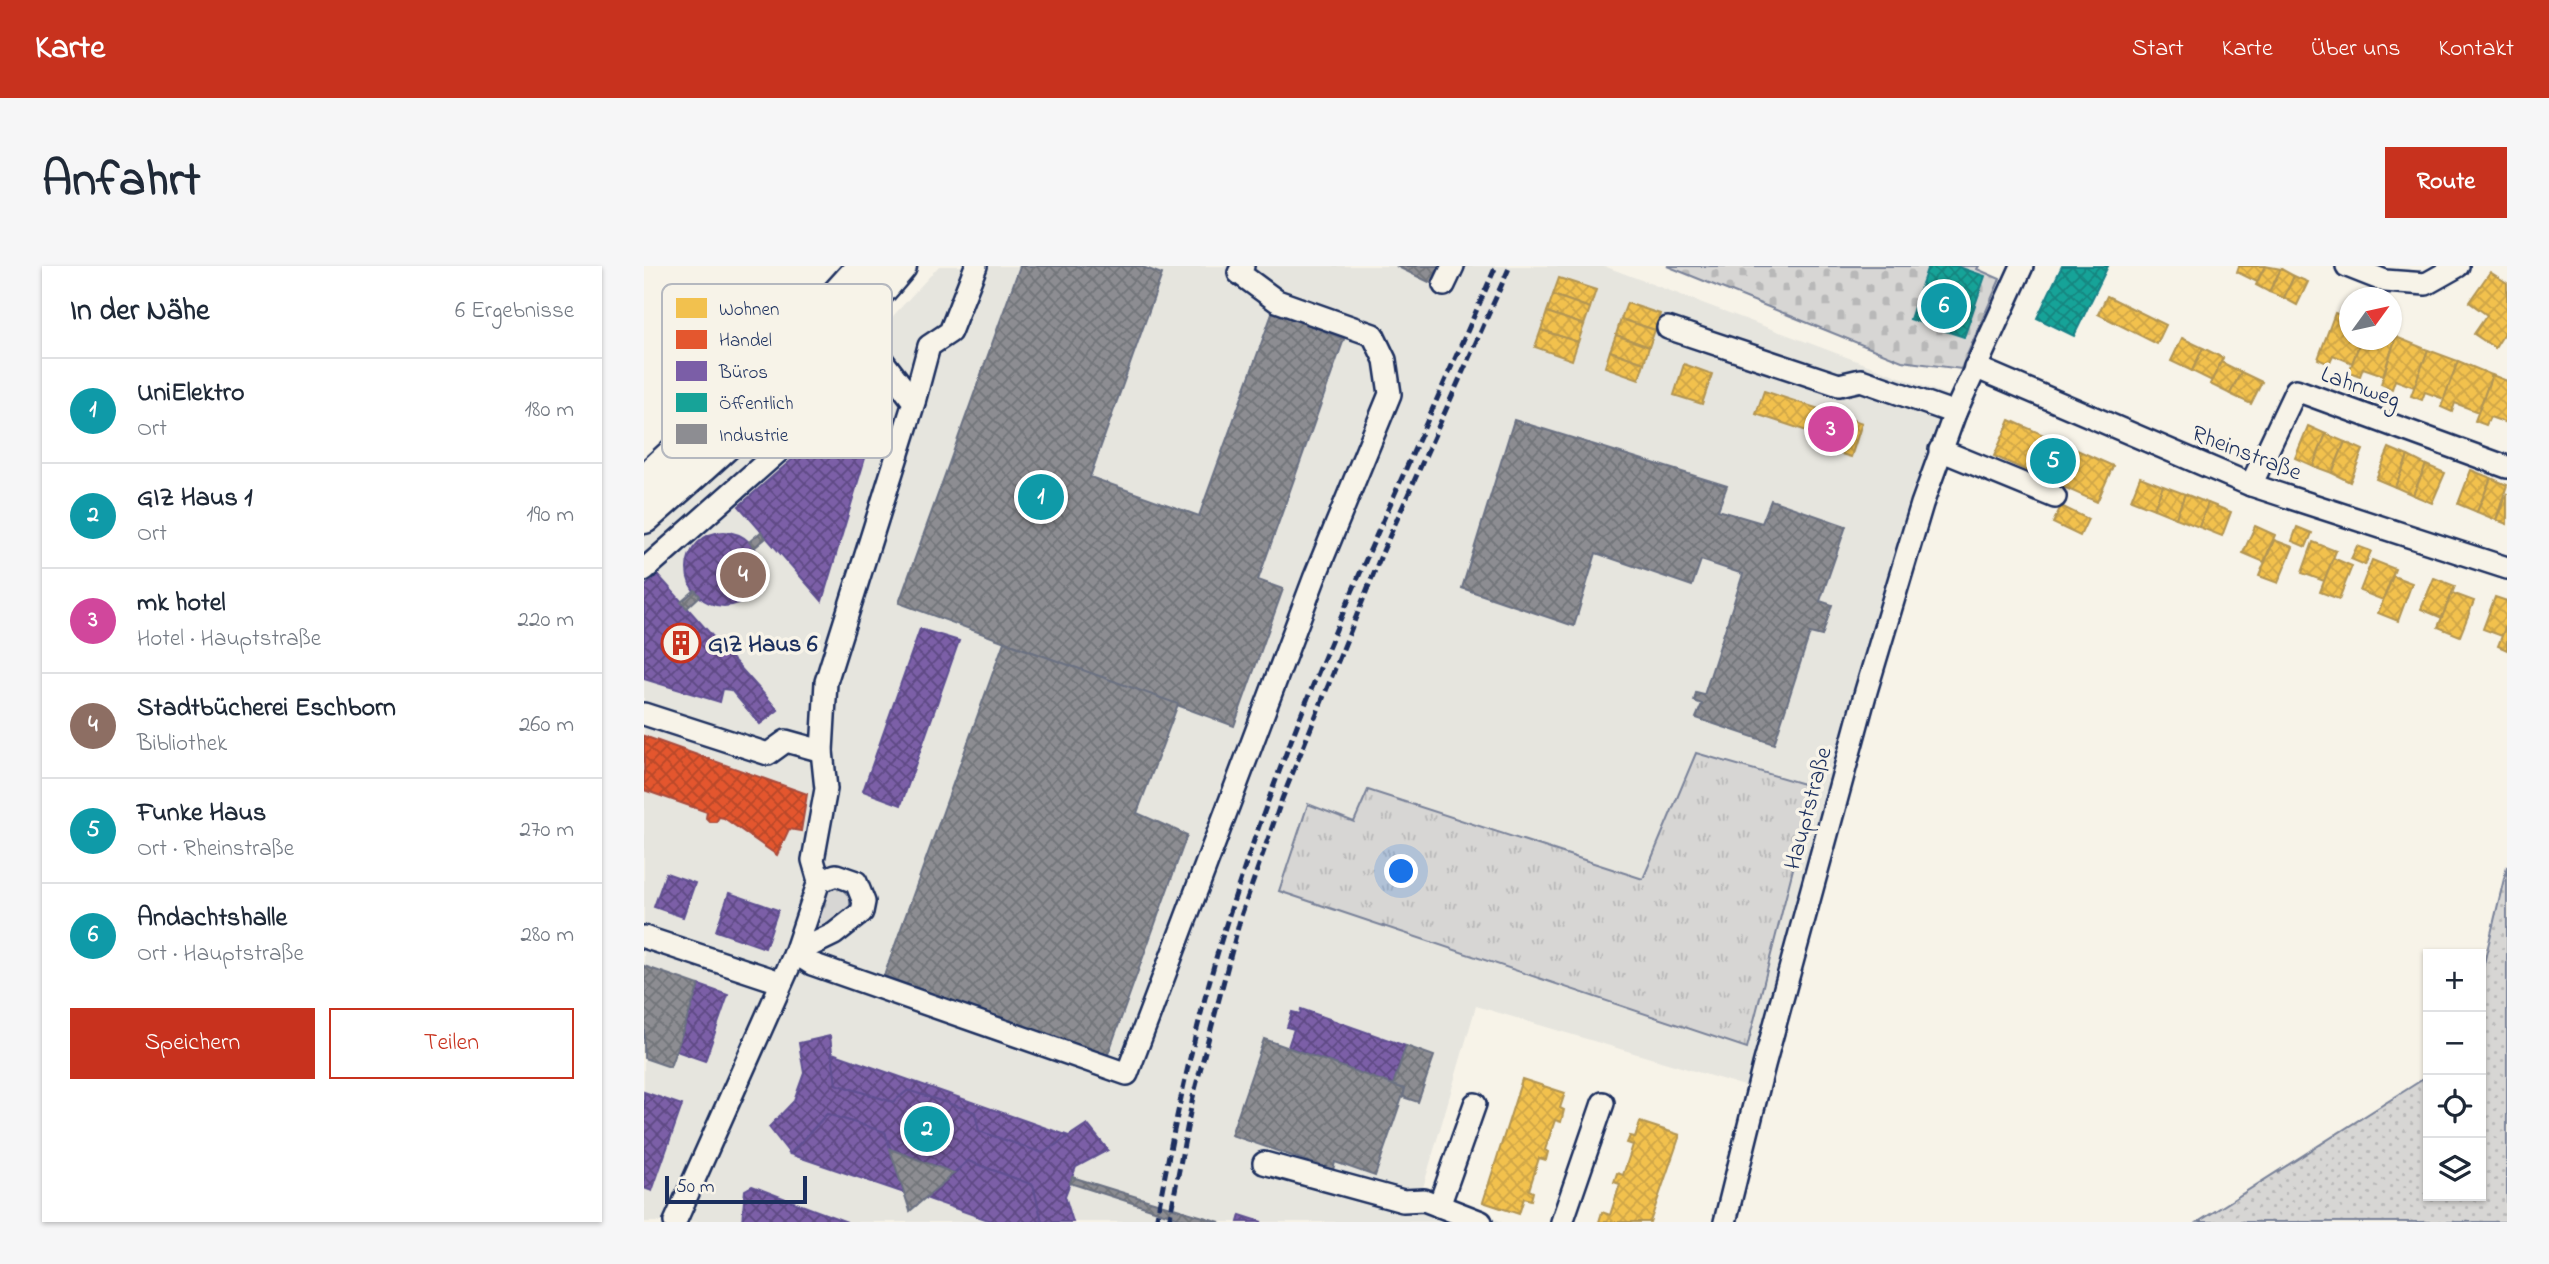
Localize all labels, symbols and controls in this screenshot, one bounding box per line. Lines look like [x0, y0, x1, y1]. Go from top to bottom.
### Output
text: Karte [35, 25, 105, 73]
text: Start [2132, 32, 2184, 67]
text: Karte [2222, 32, 2273, 67]
text: Über uns [2311, 32, 2400, 67]
text: Kontakt [2438, 32, 2514, 67]
text: Anfahrt [42, 146, 200, 218]
button: Route [2385, 147, 2507, 218]
pin: 6 [1921, 280, 1967, 332]
legend [662, 284, 892, 458]
north arrow [2339, 287, 2402, 350]
text: In der Nähe [70, 290, 210, 334]
text: 6 Ergebnisse [455, 295, 574, 328]
text: Wohnen [719, 297, 779, 324]
text: Handel [719, 328, 772, 355]
street label: Lahnweg [2315, 358, 2405, 419]
text: Büros [718, 360, 768, 387]
text: UniElektro [137, 375, 244, 413]
text: Öffentlich [719, 391, 793, 418]
text: 1 [89, 394, 97, 427]
text: 180 m [525, 394, 574, 427]
pin: 3 [1808, 403, 1854, 455]
text: Ort [137, 413, 167, 446]
street label: Rheinstraße [2186, 417, 2307, 491]
text: Industrie [719, 423, 789, 450]
pin: 5 [2030, 435, 2076, 487]
pin: 1 [1018, 471, 1064, 523]
text: GIZ Haus 1 [137, 480, 253, 518]
text: 2 [87, 499, 99, 532]
text: 190 m [526, 499, 574, 532]
text: Ort [137, 518, 167, 551]
pin: 4 [720, 549, 766, 601]
text: mk hotel [137, 585, 226, 623]
text: 3 [88, 604, 98, 637]
text: 220 m [518, 604, 574, 637]
building icon: GIZ Haus 6 [660, 622, 702, 664]
text: Hotel · Hauptstraße [137, 623, 321, 656]
place label: GIZ Haus 6 [708, 628, 818, 663]
text: Stadtbücherei Eschborn [137, 690, 396, 728]
text: 4 [88, 709, 98, 742]
text: 260 m [519, 709, 574, 742]
text: Bibliothek [137, 728, 227, 761]
street label: Hauptstraße [1776, 743, 1843, 874]
text: Funke Haus [137, 795, 266, 833]
text: 5 [86, 814, 100, 847]
text: 270 m [520, 814, 574, 847]
text: Ort · Rheinstraße [137, 833, 294, 866]
your location [1384, 854, 1418, 888]
text: Andachtshalle [137, 900, 287, 938]
text: 6 [88, 919, 98, 952]
text: 280 m [520, 919, 574, 952]
text: Ort · Hauptstraße [137, 938, 304, 971]
map controls [2423, 949, 2486, 1201]
button: + [2423, 949, 2486, 1012]
button: Speichern [70, 1008, 315, 1079]
button: Teilen [329, 1008, 574, 1079]
button: − [2423, 1012, 2486, 1075]
button: locate [2423, 1075, 2486, 1138]
pin: 2 [904, 1103, 950, 1155]
button: layers [2423, 1138, 2486, 1201]
scale bar [665, 1173, 807, 1205]
text: 50 m [676, 1174, 715, 1201]

